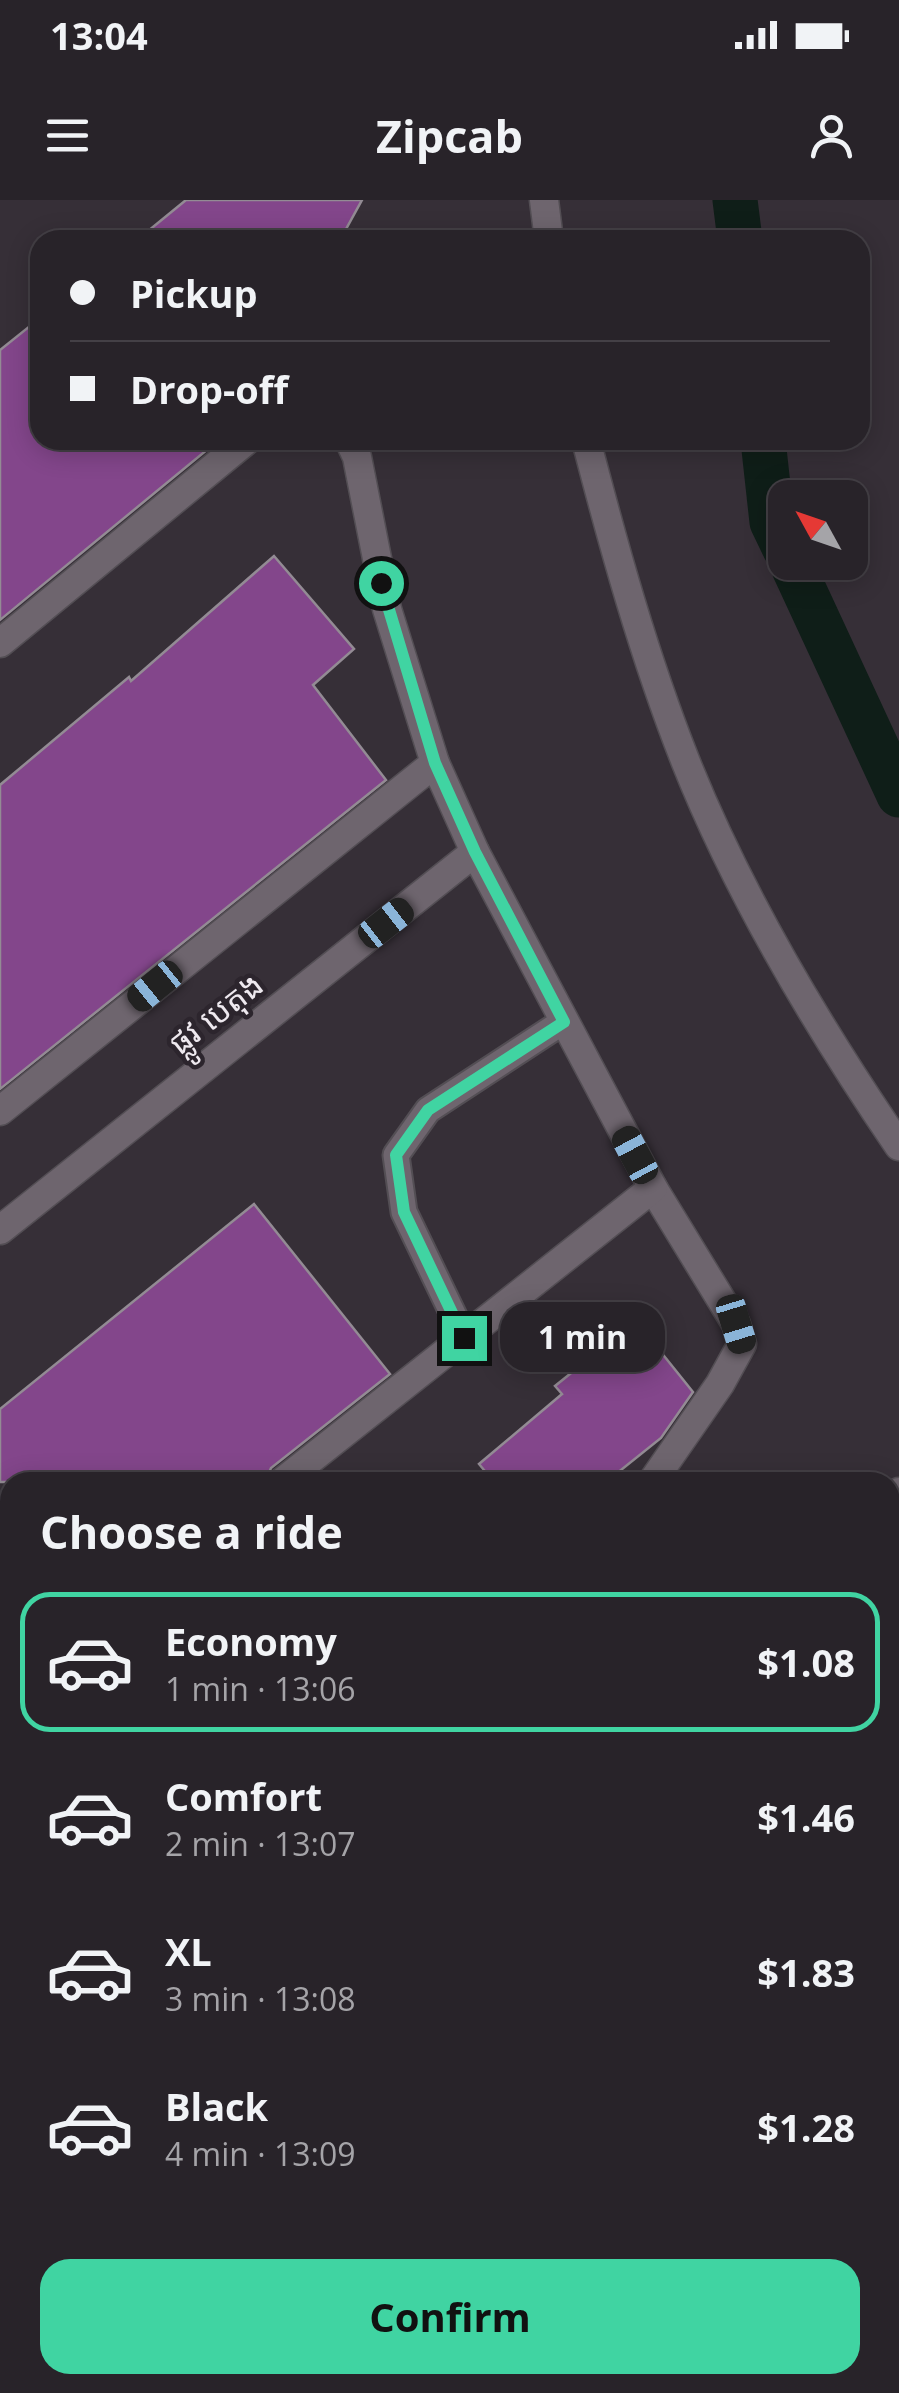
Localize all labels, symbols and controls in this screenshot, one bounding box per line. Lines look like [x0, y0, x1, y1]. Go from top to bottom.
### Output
text: 13:04 [50, 9, 148, 61]
text: Zipcab [376, 105, 523, 166]
icon: menu [40, 108, 95, 163]
icon: person [804, 108, 859, 163]
text: Pickup [130, 267, 258, 319]
text: Drop-off [130, 363, 288, 415]
north arrow [768, 480, 868, 580]
map controls [768, 480, 868, 580]
route start [359, 561, 404, 606]
car [353, 893, 419, 953]
car [122, 955, 188, 1017]
street label: ផ្លូវ បេតុង [159, 962, 277, 1070]
car [608, 1121, 662, 1189]
car [713, 1291, 759, 1357]
callout: 1 min [499, 1303, 664, 1373]
text: 1 min [538, 1315, 627, 1358]
route end [442, 1316, 487, 1361]
text: Choose a ride [40, 1501, 343, 1562]
text: Economy [165, 1615, 337, 1667]
icon: car [45, 1617, 135, 1707]
text: $1.08 [757, 1636, 855, 1688]
text: 1 min · 13:06 [165, 1667, 356, 1710]
text: Comfort [165, 1770, 322, 1822]
icon: car [45, 1772, 135, 1862]
text: $1.46 [757, 1791, 855, 1843]
text: 2 min · 13:07 [165, 1822, 356, 1865]
text: XL [165, 1925, 212, 1977]
icon: car [45, 1927, 135, 2017]
text: $1.83 [757, 1946, 855, 1998]
text: 3 min · 13:08 [165, 1977, 356, 2020]
text: Black [165, 2080, 268, 2132]
icon: car [45, 2082, 135, 2172]
text: $1.28 [757, 2101, 855, 2153]
text: 4 min · 13:09 [165, 2132, 356, 2175]
button: Confirm [40, 2259, 860, 2374]

